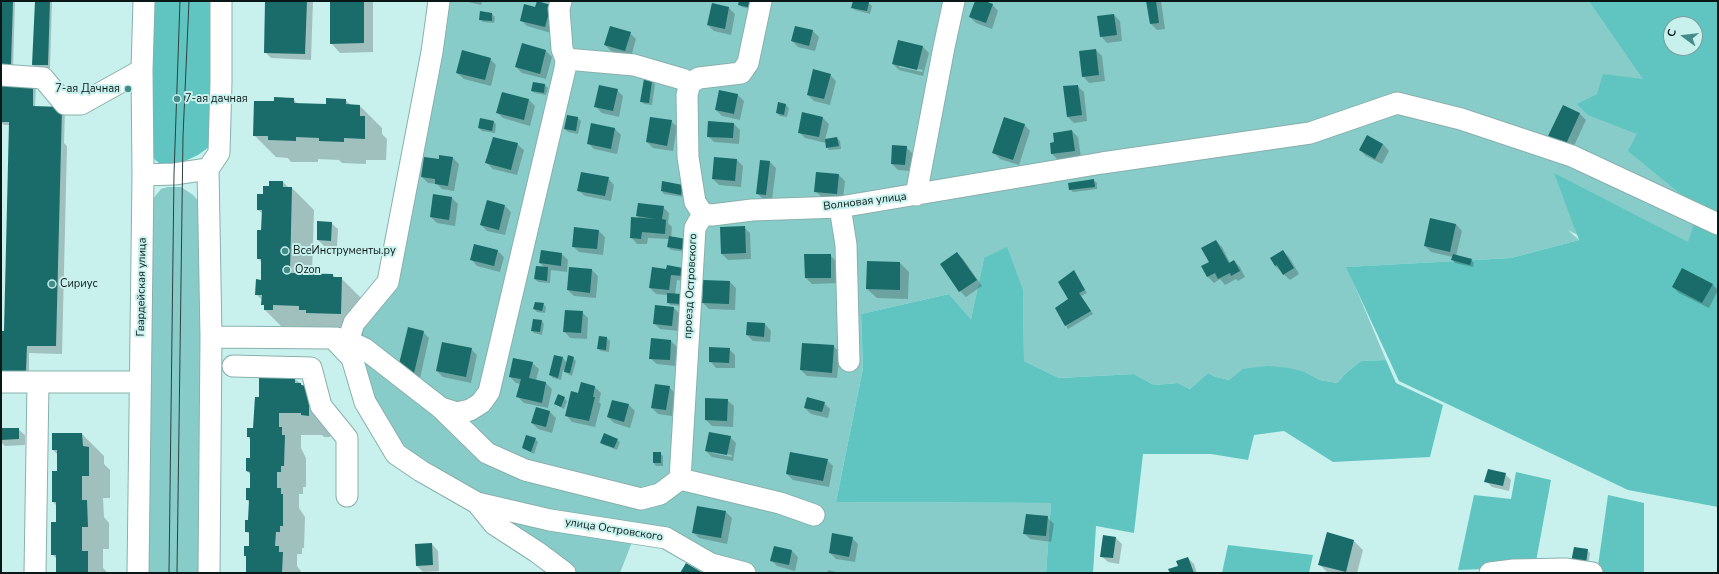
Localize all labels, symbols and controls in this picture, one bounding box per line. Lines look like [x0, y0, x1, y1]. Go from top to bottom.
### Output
north arrow [1663, 16, 1703, 56]
text: С [1664, 27, 1680, 39]
place label: 7-ая Дачная [55, 82, 120, 96]
marker: 7-ая Дачная [123, 84, 133, 94]
place label: 7-ая дачная [185, 92, 248, 106]
marker: 7-ая дачная [172, 94, 182, 104]
street label: Волновая улица [823, 190, 907, 214]
street label: проезд Островского [682, 233, 700, 339]
street label: Гвардейская улица [135, 237, 149, 337]
place label: ВсеИнструменты.ру [293, 244, 396, 258]
marker: ВсеИнструменты.ру [280, 246, 290, 256]
place label: Ozon [295, 263, 321, 277]
marker: Ozon [282, 265, 292, 275]
place label: Сириус [60, 277, 98, 291]
marker: Сириус [47, 279, 57, 289]
street label: улица Островского [564, 516, 664, 544]

